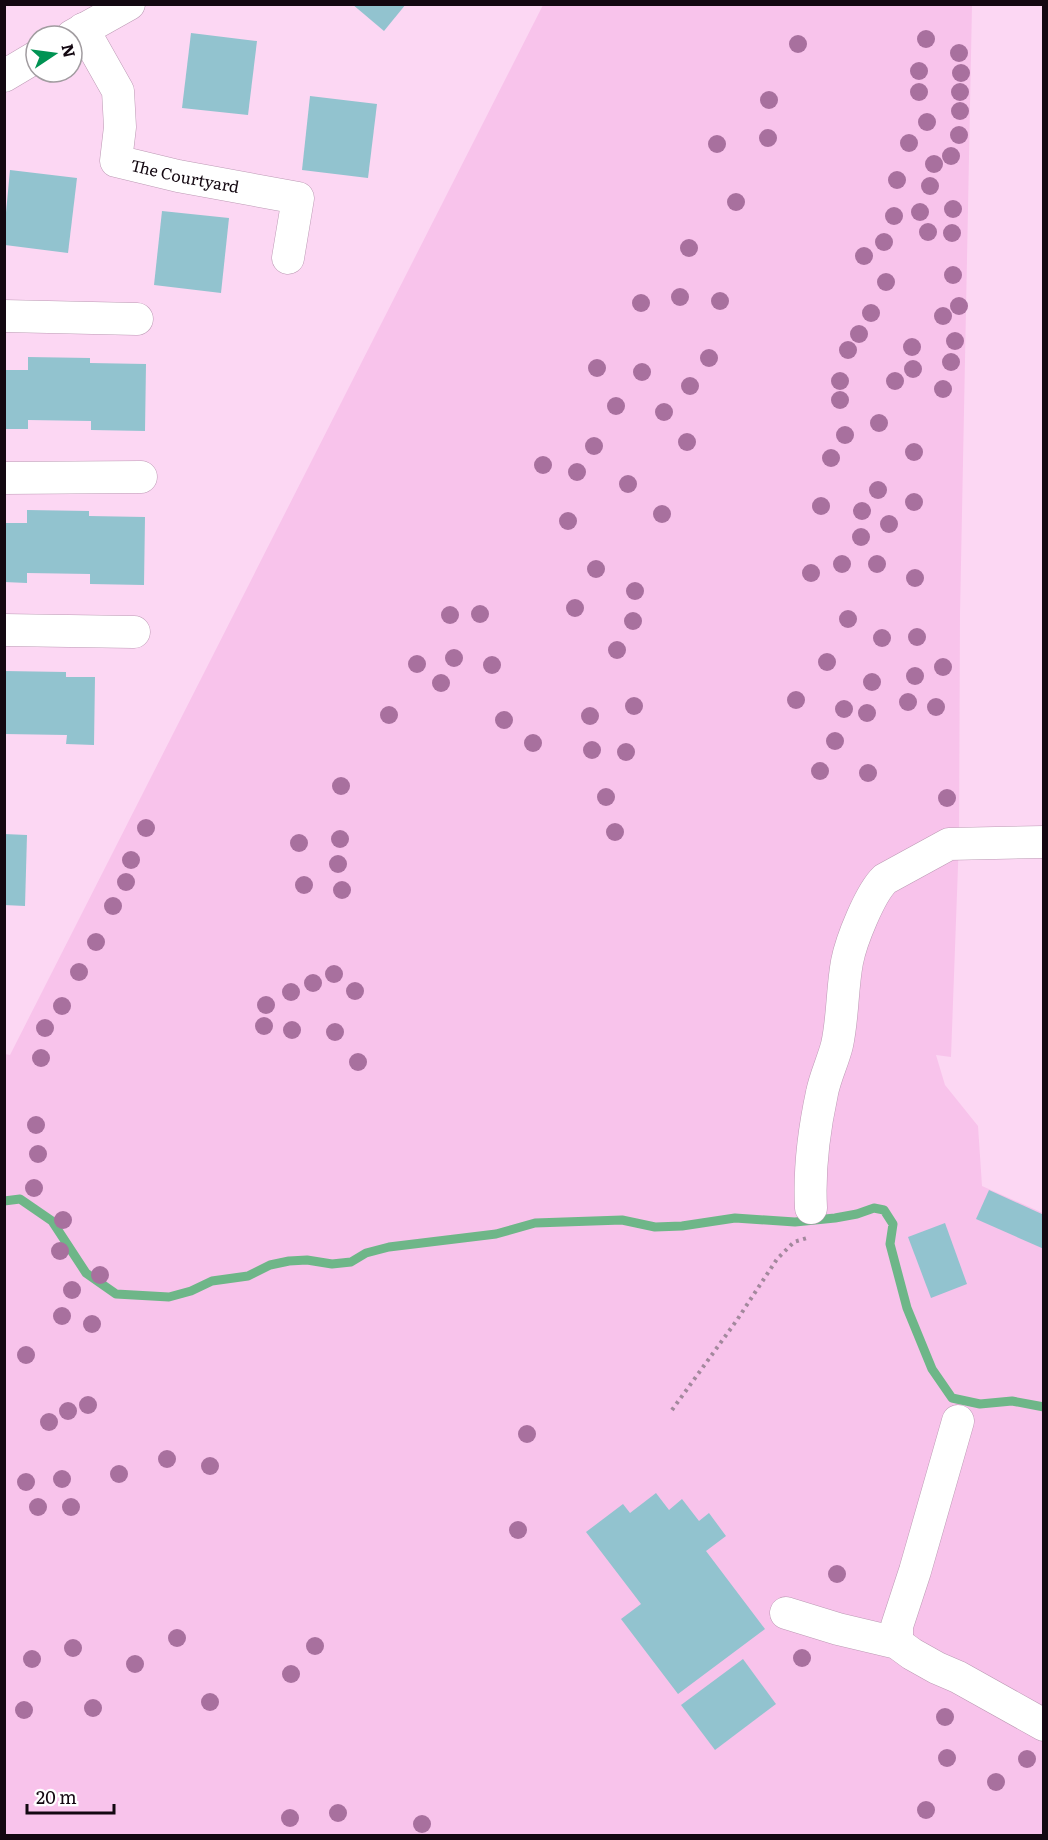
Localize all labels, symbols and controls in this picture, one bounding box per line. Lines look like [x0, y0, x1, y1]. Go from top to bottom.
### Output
north arrow [24, 24, 84, 84]
text: N [56, 41, 83, 60]
street label: The Courtyard [128, 152, 241, 198]
scale bar [27, 1777, 114, 1815]
text: 20 m [36, 1783, 77, 1810]

